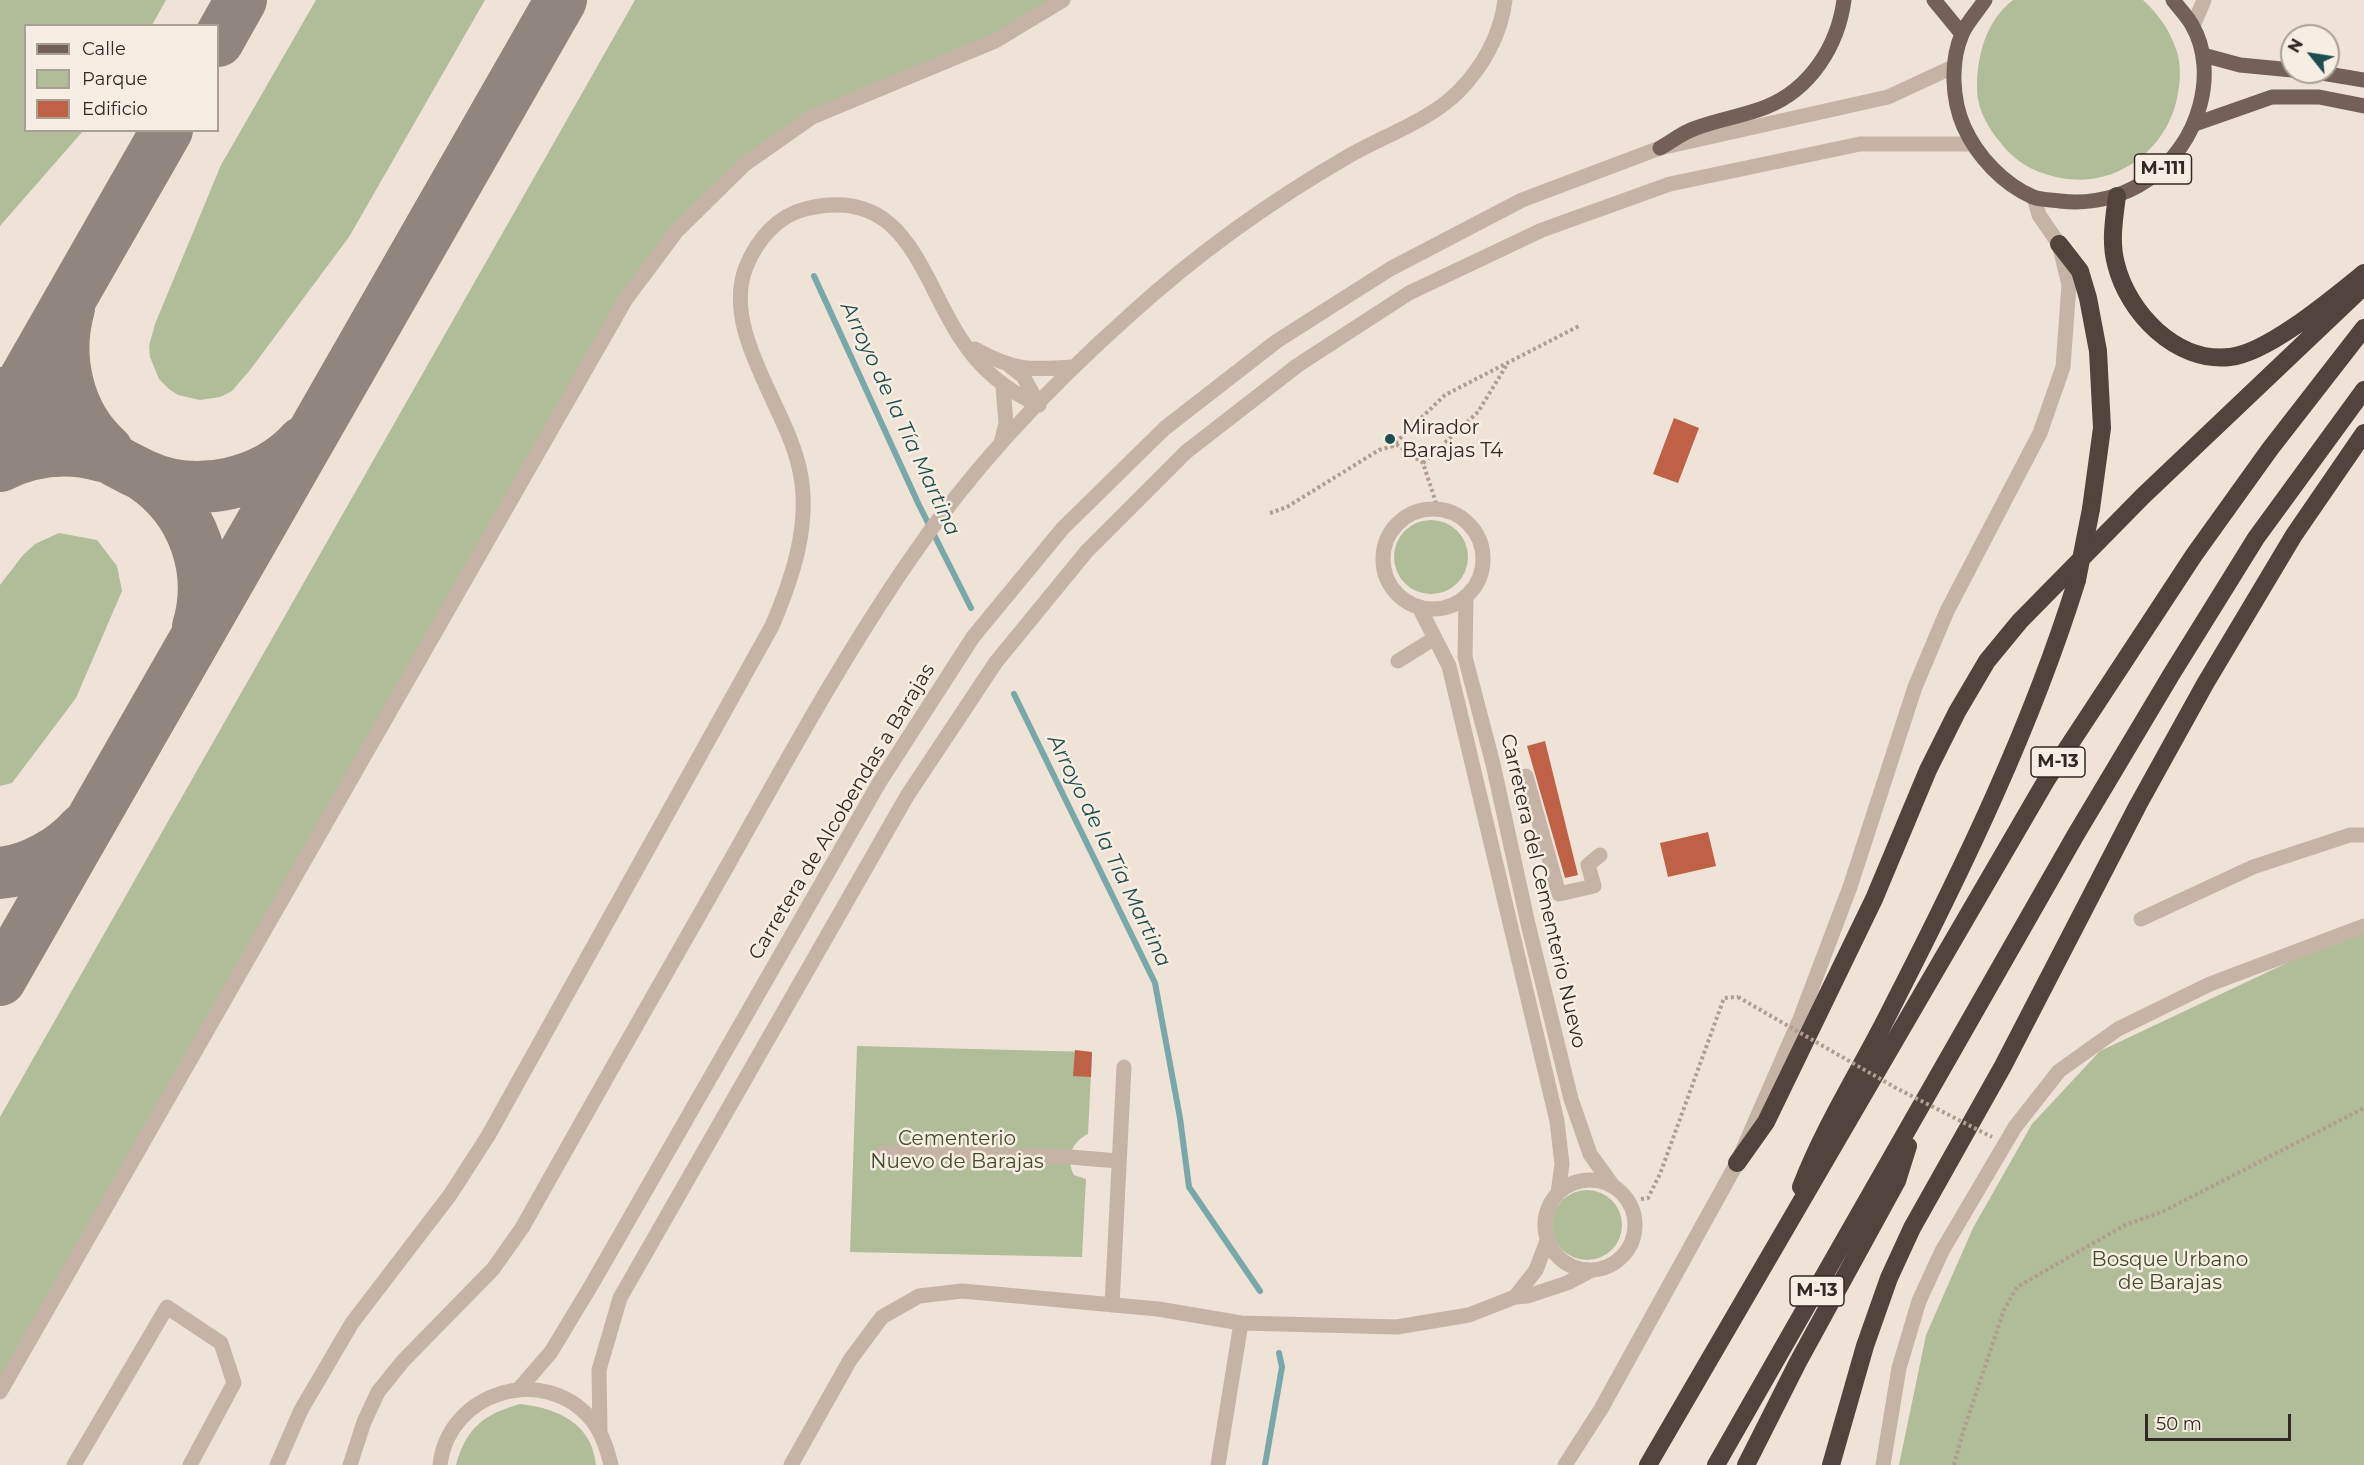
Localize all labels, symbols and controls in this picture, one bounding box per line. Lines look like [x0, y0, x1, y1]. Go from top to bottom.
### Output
legend [24, 24, 219, 132]
north arrow [2280, 24, 2340, 84]
text: N [2284, 35, 2307, 56]
text: Calle [82, 38, 126, 60]
text: Parque [82, 68, 147, 90]
text: Edificio [82, 98, 148, 120]
road number: M-111 [2134, 154, 2192, 184]
water label: Arroyo de la Tía Martina [835, 298, 965, 540]
place label: Mirador Barajas T4 [1402, 416, 1503, 463]
marker: Mirador Barajas T4 [1383, 432, 1397, 446]
street label: Carretera de Alcobendas a Barajas [744, 660, 940, 964]
water label: Arroyo de la Tía Martina [1042, 731, 1176, 971]
street label: Carretera del Cementerio Nuevo [1495, 731, 1591, 1051]
road number: M-13 [2031, 747, 2085, 777]
park label: Cementerio Nuevo de Barajas [870, 1127, 1044, 1174]
park label: Bosque Urbano de Barajas [2092, 1248, 2248, 1295]
road number: M-13 [1790, 1276, 1844, 1306]
scale bar [2148, 1402, 2294, 1440]
text: 50 m [2156, 1413, 2202, 1435]

